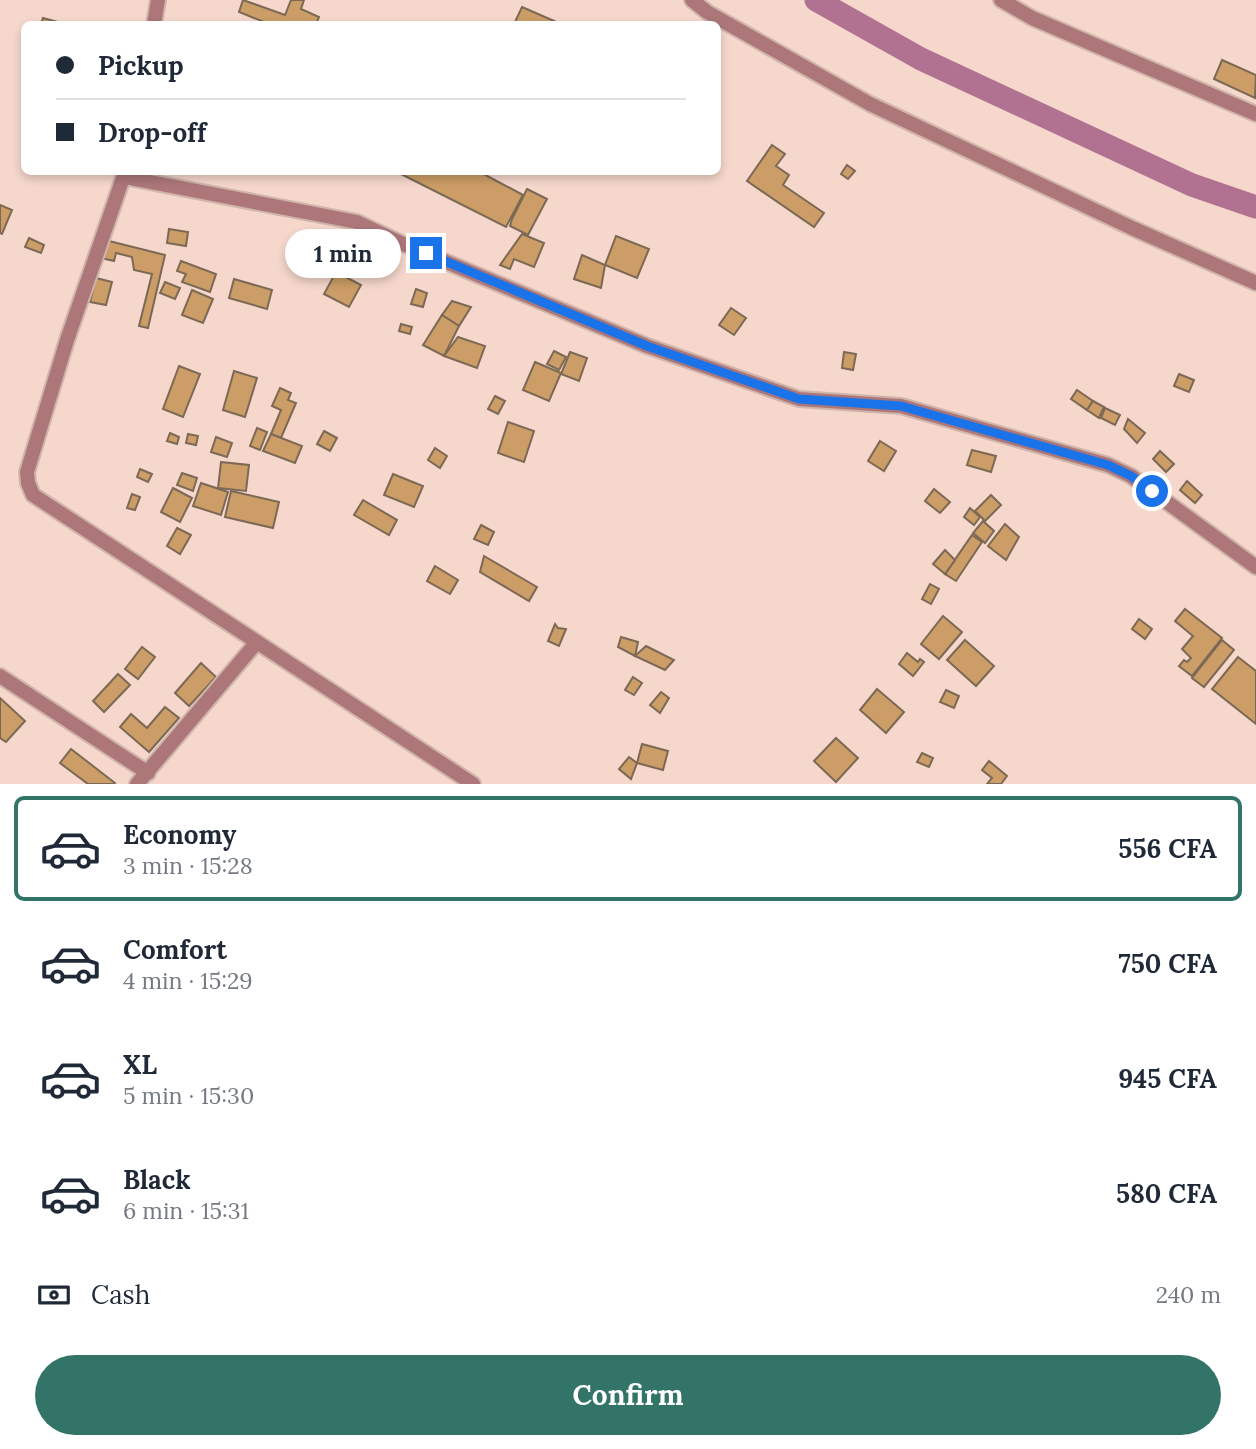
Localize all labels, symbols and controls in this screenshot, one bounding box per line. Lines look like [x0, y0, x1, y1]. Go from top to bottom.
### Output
text: Pickup [98, 49, 184, 82]
text: Drop-off [98, 116, 206, 149]
callout: 1 min [286, 229, 402, 278]
route end [410, 237, 442, 269]
text: 1 min [314, 239, 372, 268]
route start [1136, 475, 1168, 507]
icon: car [39, 817, 102, 880]
text: Economy [123, 818, 236, 851]
text: 556 CFA [1118, 832, 1217, 865]
text: 3 min · 15:28 [123, 851, 253, 880]
icon: car [39, 932, 102, 995]
text: Comfort [123, 933, 227, 966]
text: 750 CFA [1119, 947, 1217, 980]
text: 4 min · 15:29 [123, 966, 253, 995]
icon: car [39, 1047, 102, 1110]
text: XL [123, 1048, 157, 1081]
text: 945 CFA [1118, 1062, 1217, 1095]
text: 5 min · 15:30 [123, 1081, 254, 1110]
icon: car [39, 1162, 102, 1225]
text: Black [123, 1163, 191, 1196]
text: 580 CFA [1116, 1177, 1217, 1210]
text: 6 min · 15:31 [123, 1196, 249, 1225]
icon: cash [35, 1276, 73, 1314]
text: Cash [91, 1278, 150, 1311]
text: 240 m [1156, 1280, 1221, 1309]
button: Confirm [35, 1355, 1221, 1435]

